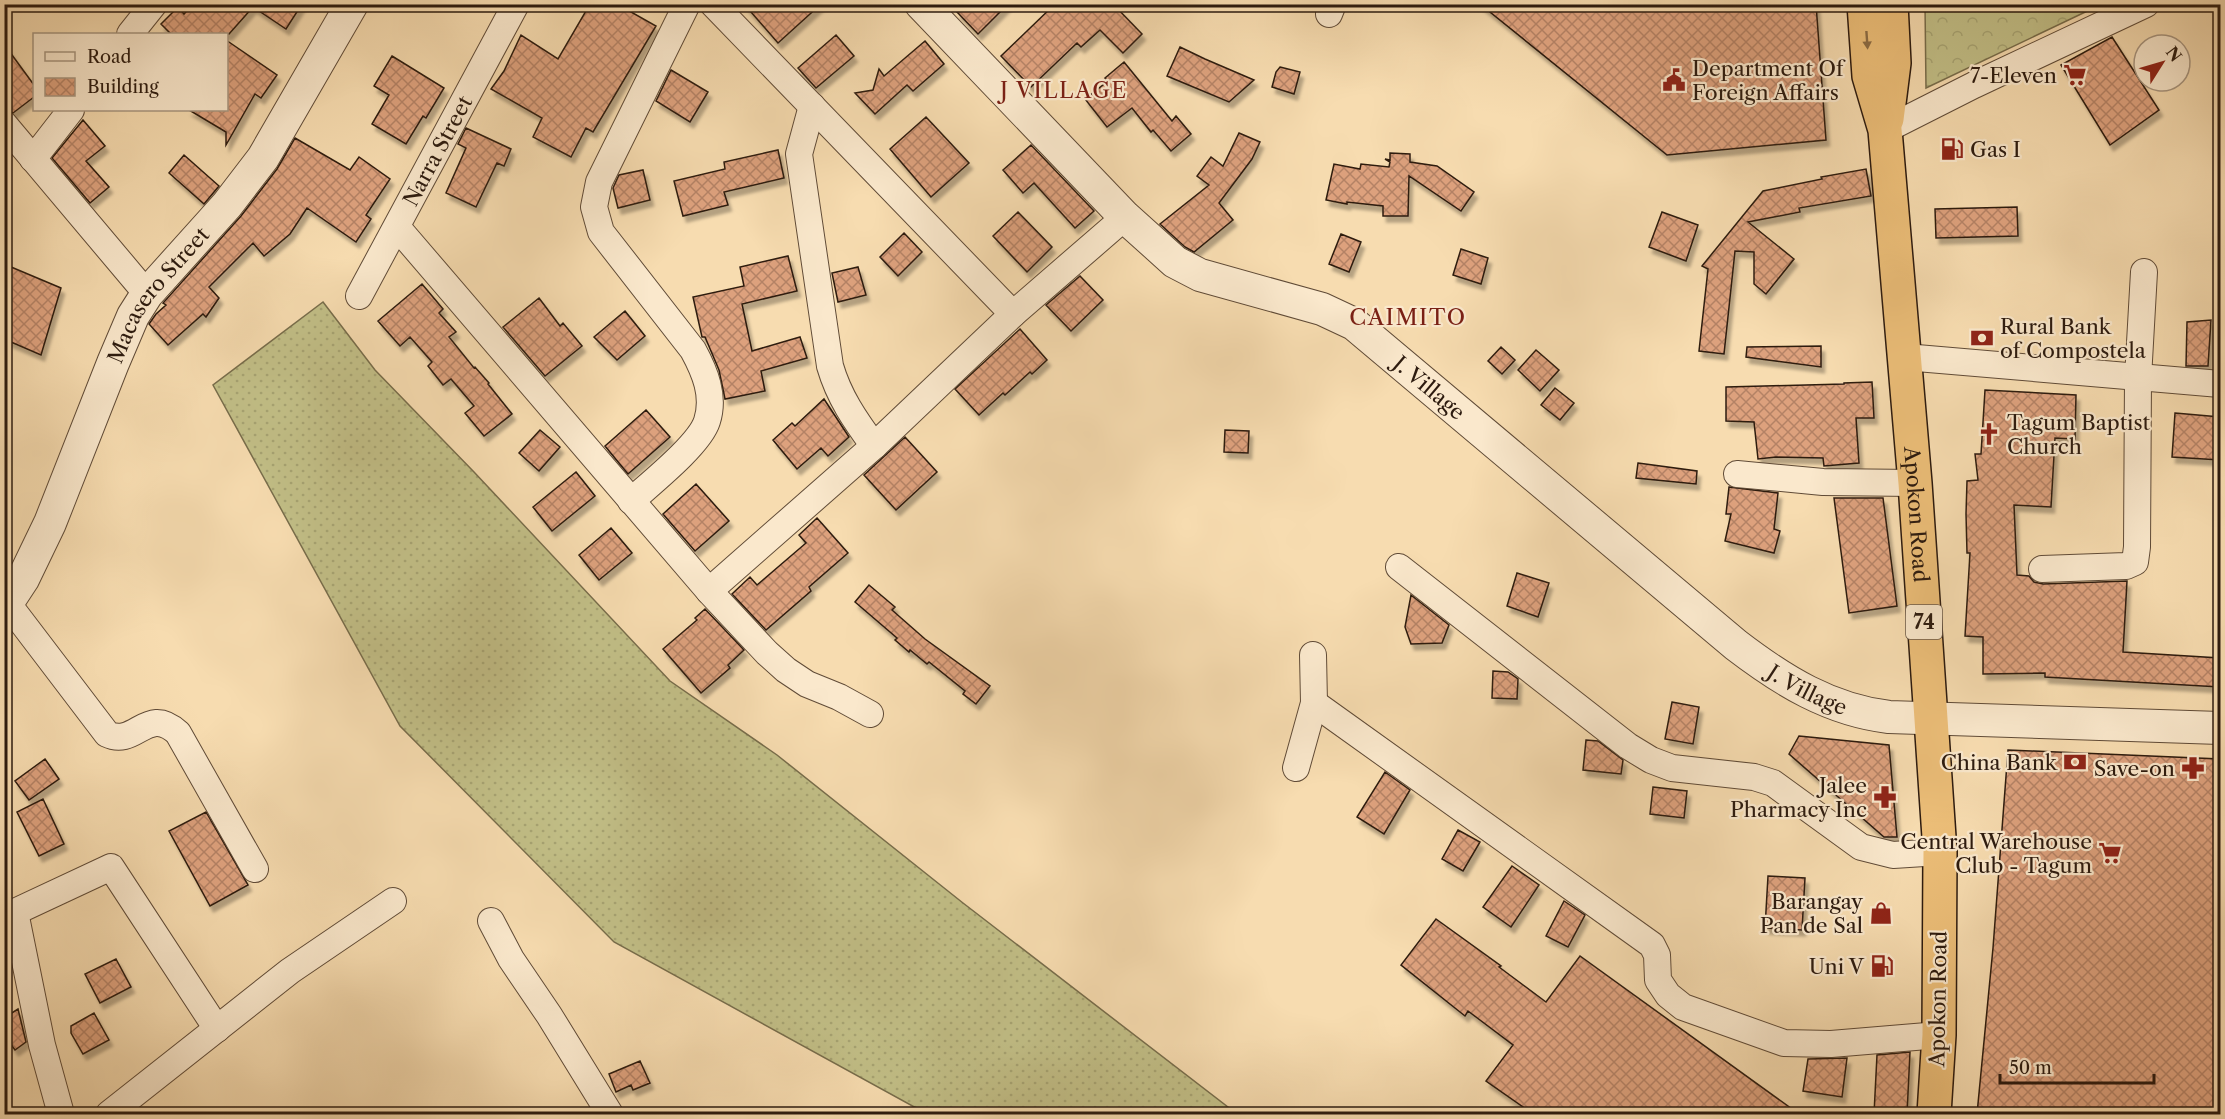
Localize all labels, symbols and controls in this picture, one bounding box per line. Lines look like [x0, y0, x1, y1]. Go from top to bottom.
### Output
one-way arrow [1862, 31, 1871, 50]
legend [33, 33, 228, 111]
north arrow [2132, 33, 2192, 93]
text: N [2162, 42, 2186, 66]
text: Road [87, 46, 132, 68]
place label: Department Of Foreign Affairs [1692, 56, 1846, 105]
supermarket icon: 7-Eleven [2062, 62, 2088, 88]
place label: 7-Eleven [1970, 63, 2057, 88]
public building icon: Department Of Foreign Affairs [1661, 67, 1687, 93]
text: Building [87, 76, 159, 98]
district label: J VILLAGE [997, 77, 1128, 104]
street label: Narra Street [397, 91, 477, 210]
fuel station icon: Gas I [1939, 136, 1965, 162]
place label: Gas I [1970, 137, 2021, 162]
street label: Macasero Street [102, 221, 214, 367]
district label: CAIMITO [1349, 304, 1467, 331]
place label: Rural Bank of Compostela [2000, 314, 2147, 363]
bank icon: Rural Bank of Compostela [1969, 325, 1995, 351]
street label: J. Village [1386, 348, 1470, 425]
place label: Tagum Baptist Church [2007, 410, 2150, 459]
church icon: Tagum Baptist Church [1976, 421, 2002, 447]
street label: Apokon Road [1899, 444, 1934, 583]
road number: 74 [1906, 605, 1942, 639]
street label: J. Village [1761, 657, 1850, 720]
bank icon: China Bank [2062, 749, 2088, 775]
place label: China Bank [1941, 750, 2058, 775]
pharmacy icon: Save-on [2180, 755, 2206, 781]
place label: Save-on [2094, 756, 2175, 781]
place label: Jalee Pharmacy Inc [1730, 773, 1867, 822]
pharmacy icon: Jalee Pharmacy Inc [1872, 784, 1898, 810]
place label: Central Warehouse Club - Tagum [1900, 829, 2092, 878]
supermarket icon: Central Warehouse Club - Tagum [2097, 840, 2123, 866]
place label: Barangay Pan de Sal [1760, 889, 1863, 938]
shop icon: Barangay Pan de Sal [1868, 900, 1894, 926]
street label: Apokon Road [1924, 930, 1952, 1068]
fuel station icon: Uni V [1869, 953, 1895, 979]
place label: Uni V [1809, 954, 1865, 979]
scale bar [2000, 1047, 2154, 1085]
text: 50 m [2009, 1057, 2052, 1079]

